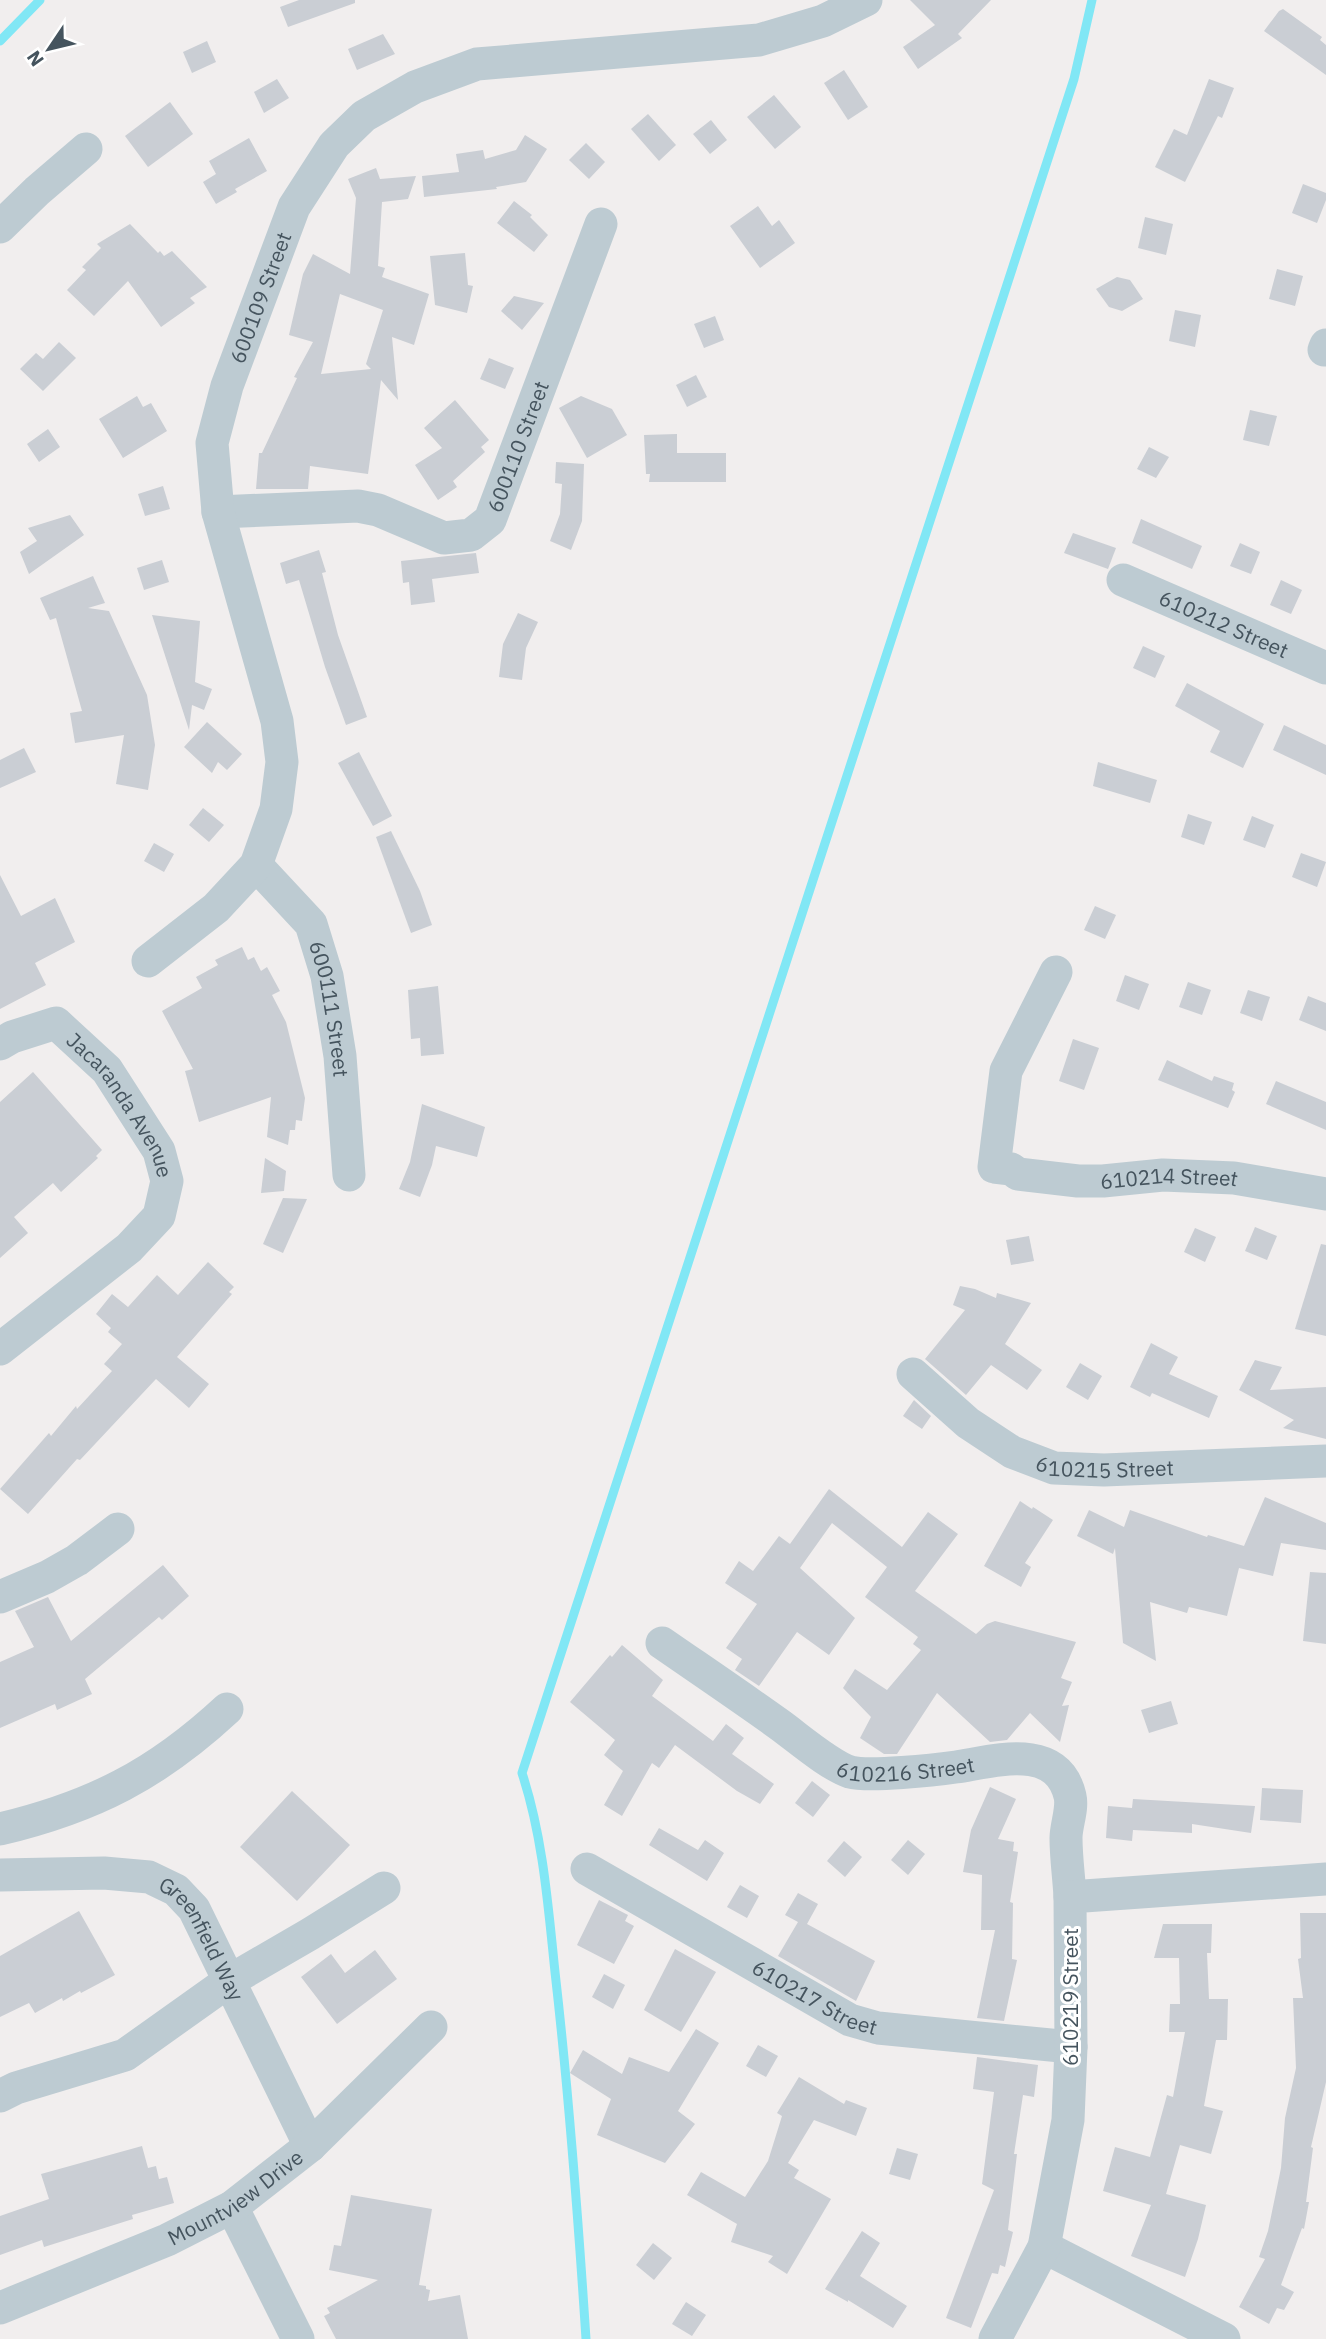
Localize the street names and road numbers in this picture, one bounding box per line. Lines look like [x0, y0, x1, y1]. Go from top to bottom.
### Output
street label: 600109 Street [223, 228, 297, 367]
street label: 600110 Street [480, 377, 555, 516]
street label: 610212 Street [1155, 583, 1293, 664]
street label: 600111 Street [303, 937, 356, 1078]
street label: Jacaranda Avenue [61, 1026, 179, 1181]
street label: 610214 Street [1099, 1161, 1240, 1195]
street label: 610215 Street [1032, 1448, 1174, 1484]
street label: 610216 Street [832, 1750, 977, 1788]
street label: Greenfield Way [155, 1870, 251, 2006]
street label: 610219 Street [1056, 1928, 1084, 2066]
street label: 610217 Street [747, 1953, 881, 2041]
street label: Mountview Drive [163, 2143, 309, 2251]

